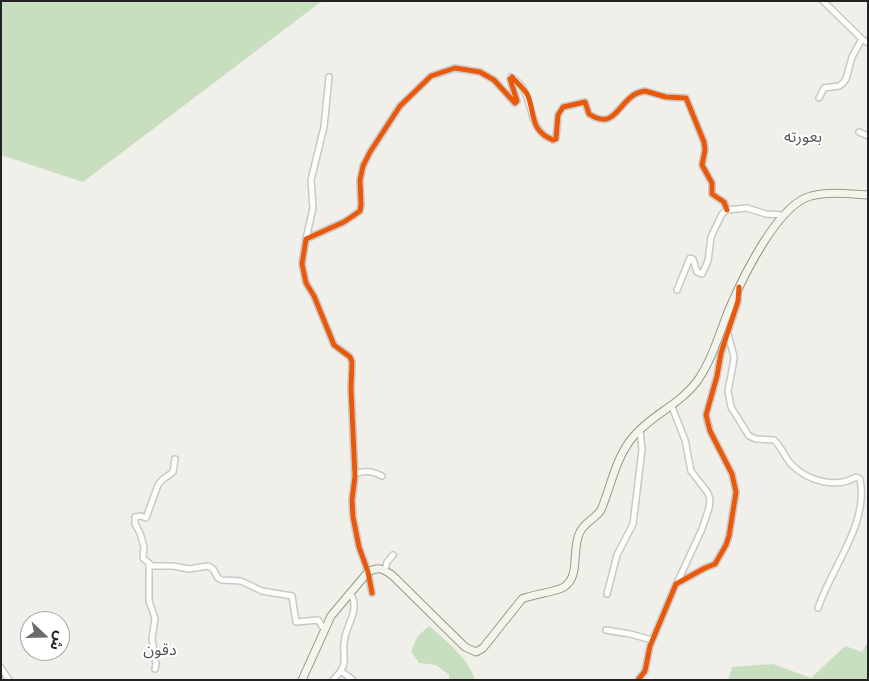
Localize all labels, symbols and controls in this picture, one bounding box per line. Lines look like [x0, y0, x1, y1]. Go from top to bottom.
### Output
district label: بعورته [784, 127, 822, 147]
north arrow [20, 611, 70, 661]
text: ش [46, 629, 70, 653]
district label: دقون [143, 640, 177, 660]

